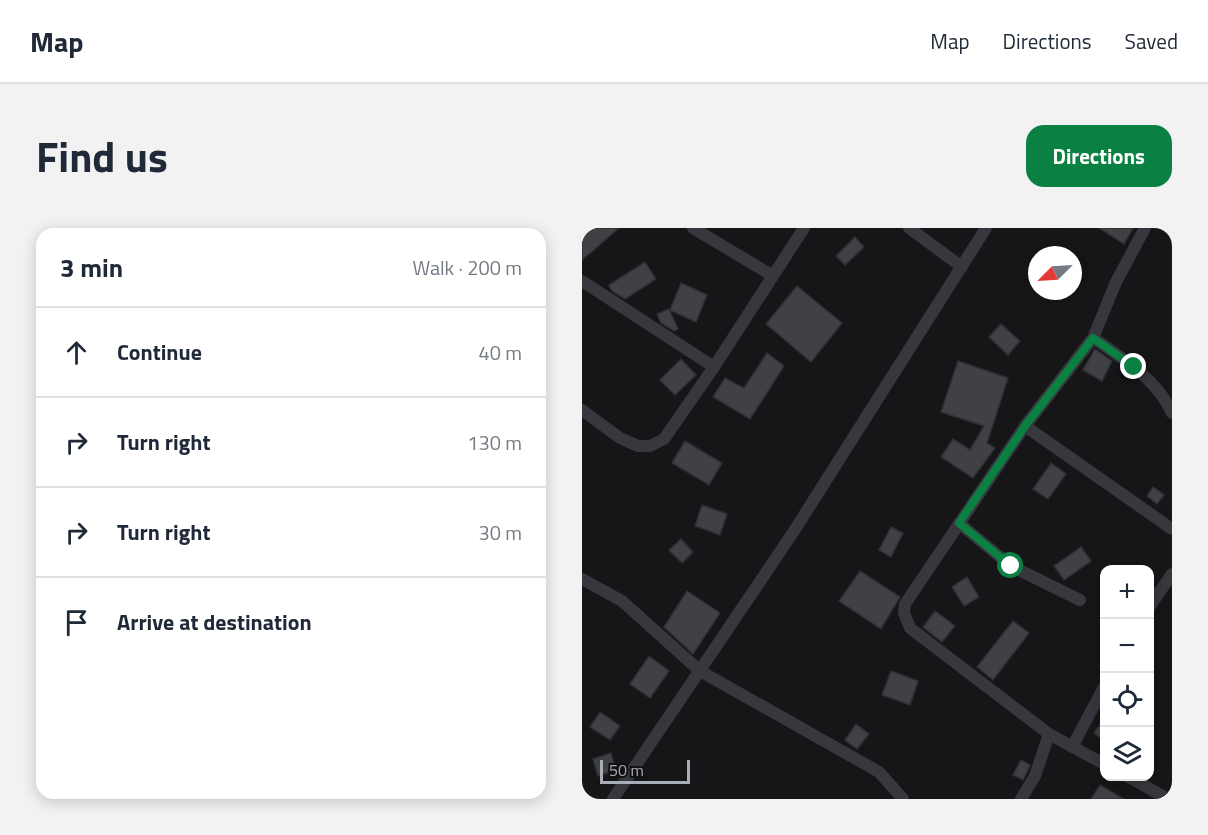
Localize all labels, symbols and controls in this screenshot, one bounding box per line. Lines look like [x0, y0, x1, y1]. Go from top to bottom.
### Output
text: Map [30, 20, 84, 63]
text: Map [930, 25, 970, 57]
text: Directions [1003, 25, 1092, 57]
text: Saved [1125, 25, 1178, 57]
text: Find us [36, 124, 168, 188]
button: Directions [1026, 125, 1172, 187]
north arrow [1028, 246, 1082, 300]
text: 3 min [60, 248, 123, 287]
text: Walk · 200 m [413, 252, 522, 283]
text: Continue [117, 335, 202, 369]
icon: ahead [60, 336, 93, 369]
text: 40 m [478, 337, 522, 368]
route end [1120, 353, 1146, 379]
text: Turn right [117, 425, 211, 459]
icon: right [60, 426, 93, 459]
text: 130 m [467, 427, 522, 458]
text: Turn right [117, 515, 211, 549]
icon: right [60, 516, 93, 549]
text: 30 m [478, 517, 522, 548]
route start [997, 552, 1023, 578]
map controls [1100, 565, 1154, 781]
button: + [1100, 565, 1154, 619]
text: Arrive at destination [117, 605, 312, 639]
icon: arrive [60, 606, 93, 639]
button: − [1100, 619, 1154, 673]
button: locate [1100, 673, 1154, 727]
button: layers [1100, 727, 1154, 781]
scale bar [600, 757, 690, 784]
text: 50 m [609, 758, 644, 782]

